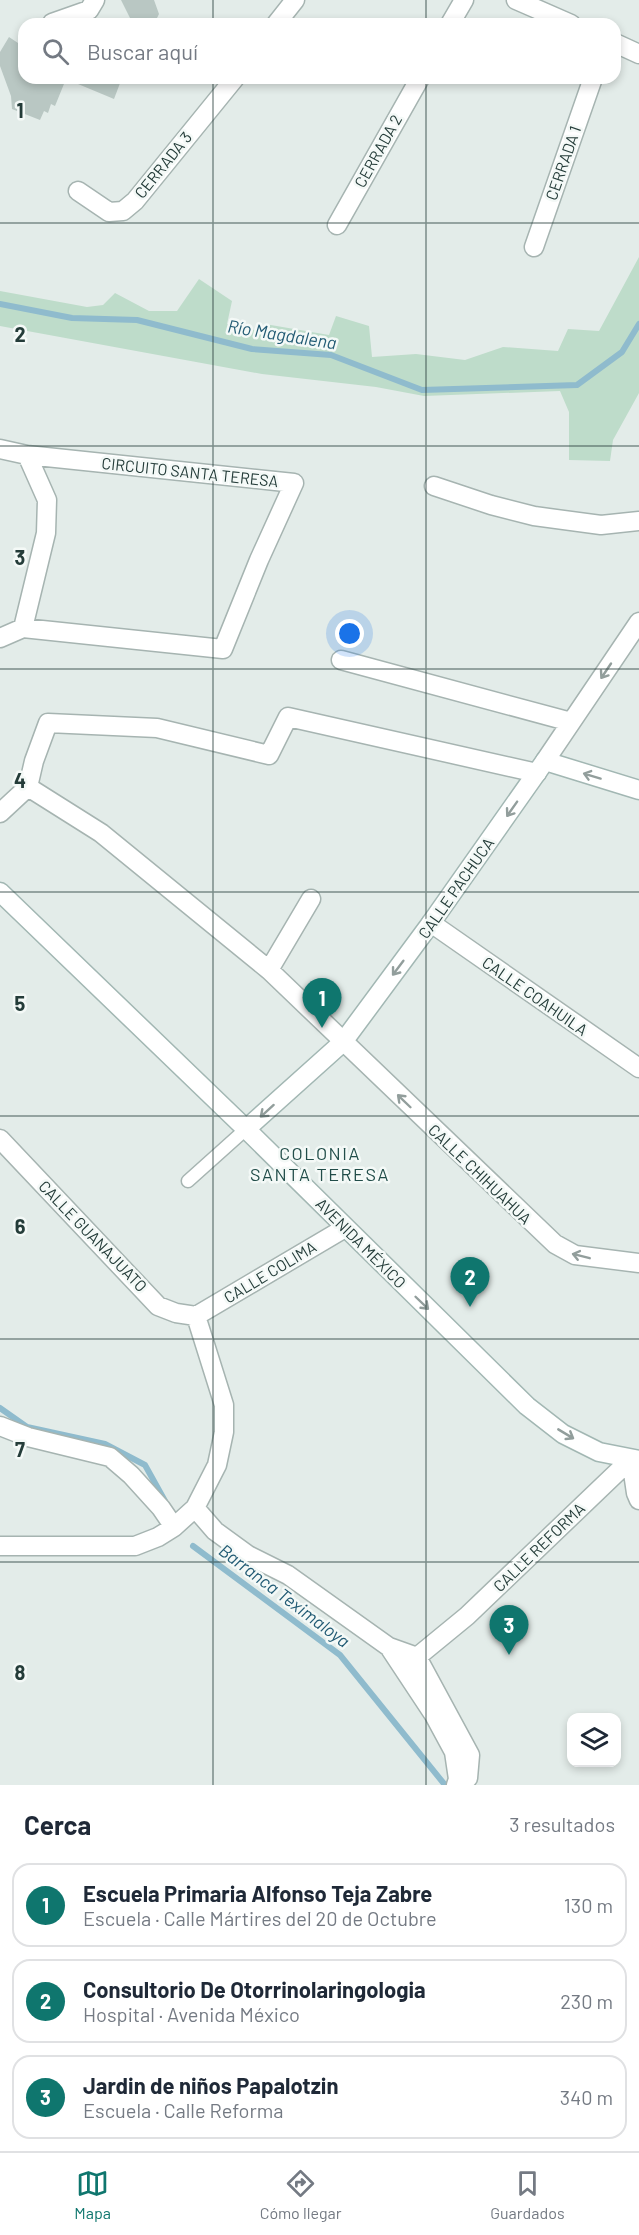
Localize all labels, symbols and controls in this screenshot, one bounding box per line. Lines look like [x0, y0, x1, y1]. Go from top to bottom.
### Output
search box [18, 18, 621, 84]
icon: search [39, 35, 72, 68]
text: Buscar aquí [87, 38, 198, 64]
text: 1 [16, 98, 24, 122]
street label: CERRADA 2 [350, 111, 405, 190]
street label: CERRADA 1 [541, 123, 584, 202]
street label: CERRADA 3 [130, 128, 195, 202]
water label: Río Magdalena [226, 315, 338, 353]
text: 2 [14, 322, 26, 346]
street label: CIRCUITO SANTA TERESA [101, 453, 280, 490]
text: 3 [15, 545, 25, 569]
your location [335, 619, 364, 648]
one-way arrow [600, 662, 612, 678]
text: 4 [14, 768, 26, 792]
one-way arrow [583, 770, 602, 781]
one-way arrow [506, 801, 518, 817]
street label: CALLE PACHUCA [414, 833, 498, 942]
street label: CALLE COAHUILA [479, 952, 592, 1039]
one-way arrow [392, 959, 404, 975]
pin: 1 [302, 978, 342, 1028]
text: 5 [15, 991, 26, 1015]
one-way arrow [397, 1094, 412, 1108]
one-way arrow [260, 1104, 275, 1118]
street label: CALLE CHIHUAHUA [425, 1120, 536, 1228]
district label: COLONIA SANTA TERESA [250, 1142, 390, 1185]
street label: CALLE GUANAJUATO [35, 1176, 151, 1295]
street label: AVENIDA MÉXICO [312, 1194, 410, 1292]
text: 6 [15, 1214, 26, 1238]
street label: CALLE COLIMA [220, 1236, 320, 1307]
one-way arrow [572, 1249, 591, 1261]
pin: 2 [450, 1258, 490, 1307]
one-way arrow [414, 1296, 429, 1311]
one-way arrow [557, 1429, 574, 1441]
text: 7 [15, 1437, 25, 1461]
street label: CALLE REFORMA [489, 1498, 589, 1595]
water label: Barranca Teximaloya [215, 1539, 354, 1652]
pin: 3 [490, 1606, 528, 1655]
text: 8 [15, 1660, 26, 1684]
map controls [567, 1713, 621, 1767]
button: layers [567, 1713, 621, 1767]
text: Cerca [24, 1809, 91, 1840]
text: 3 resultados [509, 1812, 615, 1836]
text: Escuela Primaria Alfonso Teja Zabre [83, 1880, 432, 1906]
text: 1 [42, 1893, 49, 1917]
text: 130 m [564, 1893, 613, 1917]
text: Escuela · Calle Mártires del 20 de Octubre [83, 1906, 437, 1930]
text: Consultorio De Otorrinolaringologia [83, 1976, 426, 2002]
text: 2 [40, 1989, 51, 2013]
text: 230 m [560, 1989, 613, 2013]
text: Hospital · Avenida México [83, 2002, 300, 2026]
text: Jardin de niños Papalotzin [83, 2072, 338, 2098]
text: 3 [40, 2085, 51, 2109]
text: 340 m [560, 2085, 613, 2109]
text: Escuela · Calle Reforma [83, 2098, 283, 2122]
tab: Mapa [74, 2167, 111, 2222]
tab: Cómo llegar [260, 2167, 341, 2222]
tab: Guardados [490, 2167, 565, 2222]

